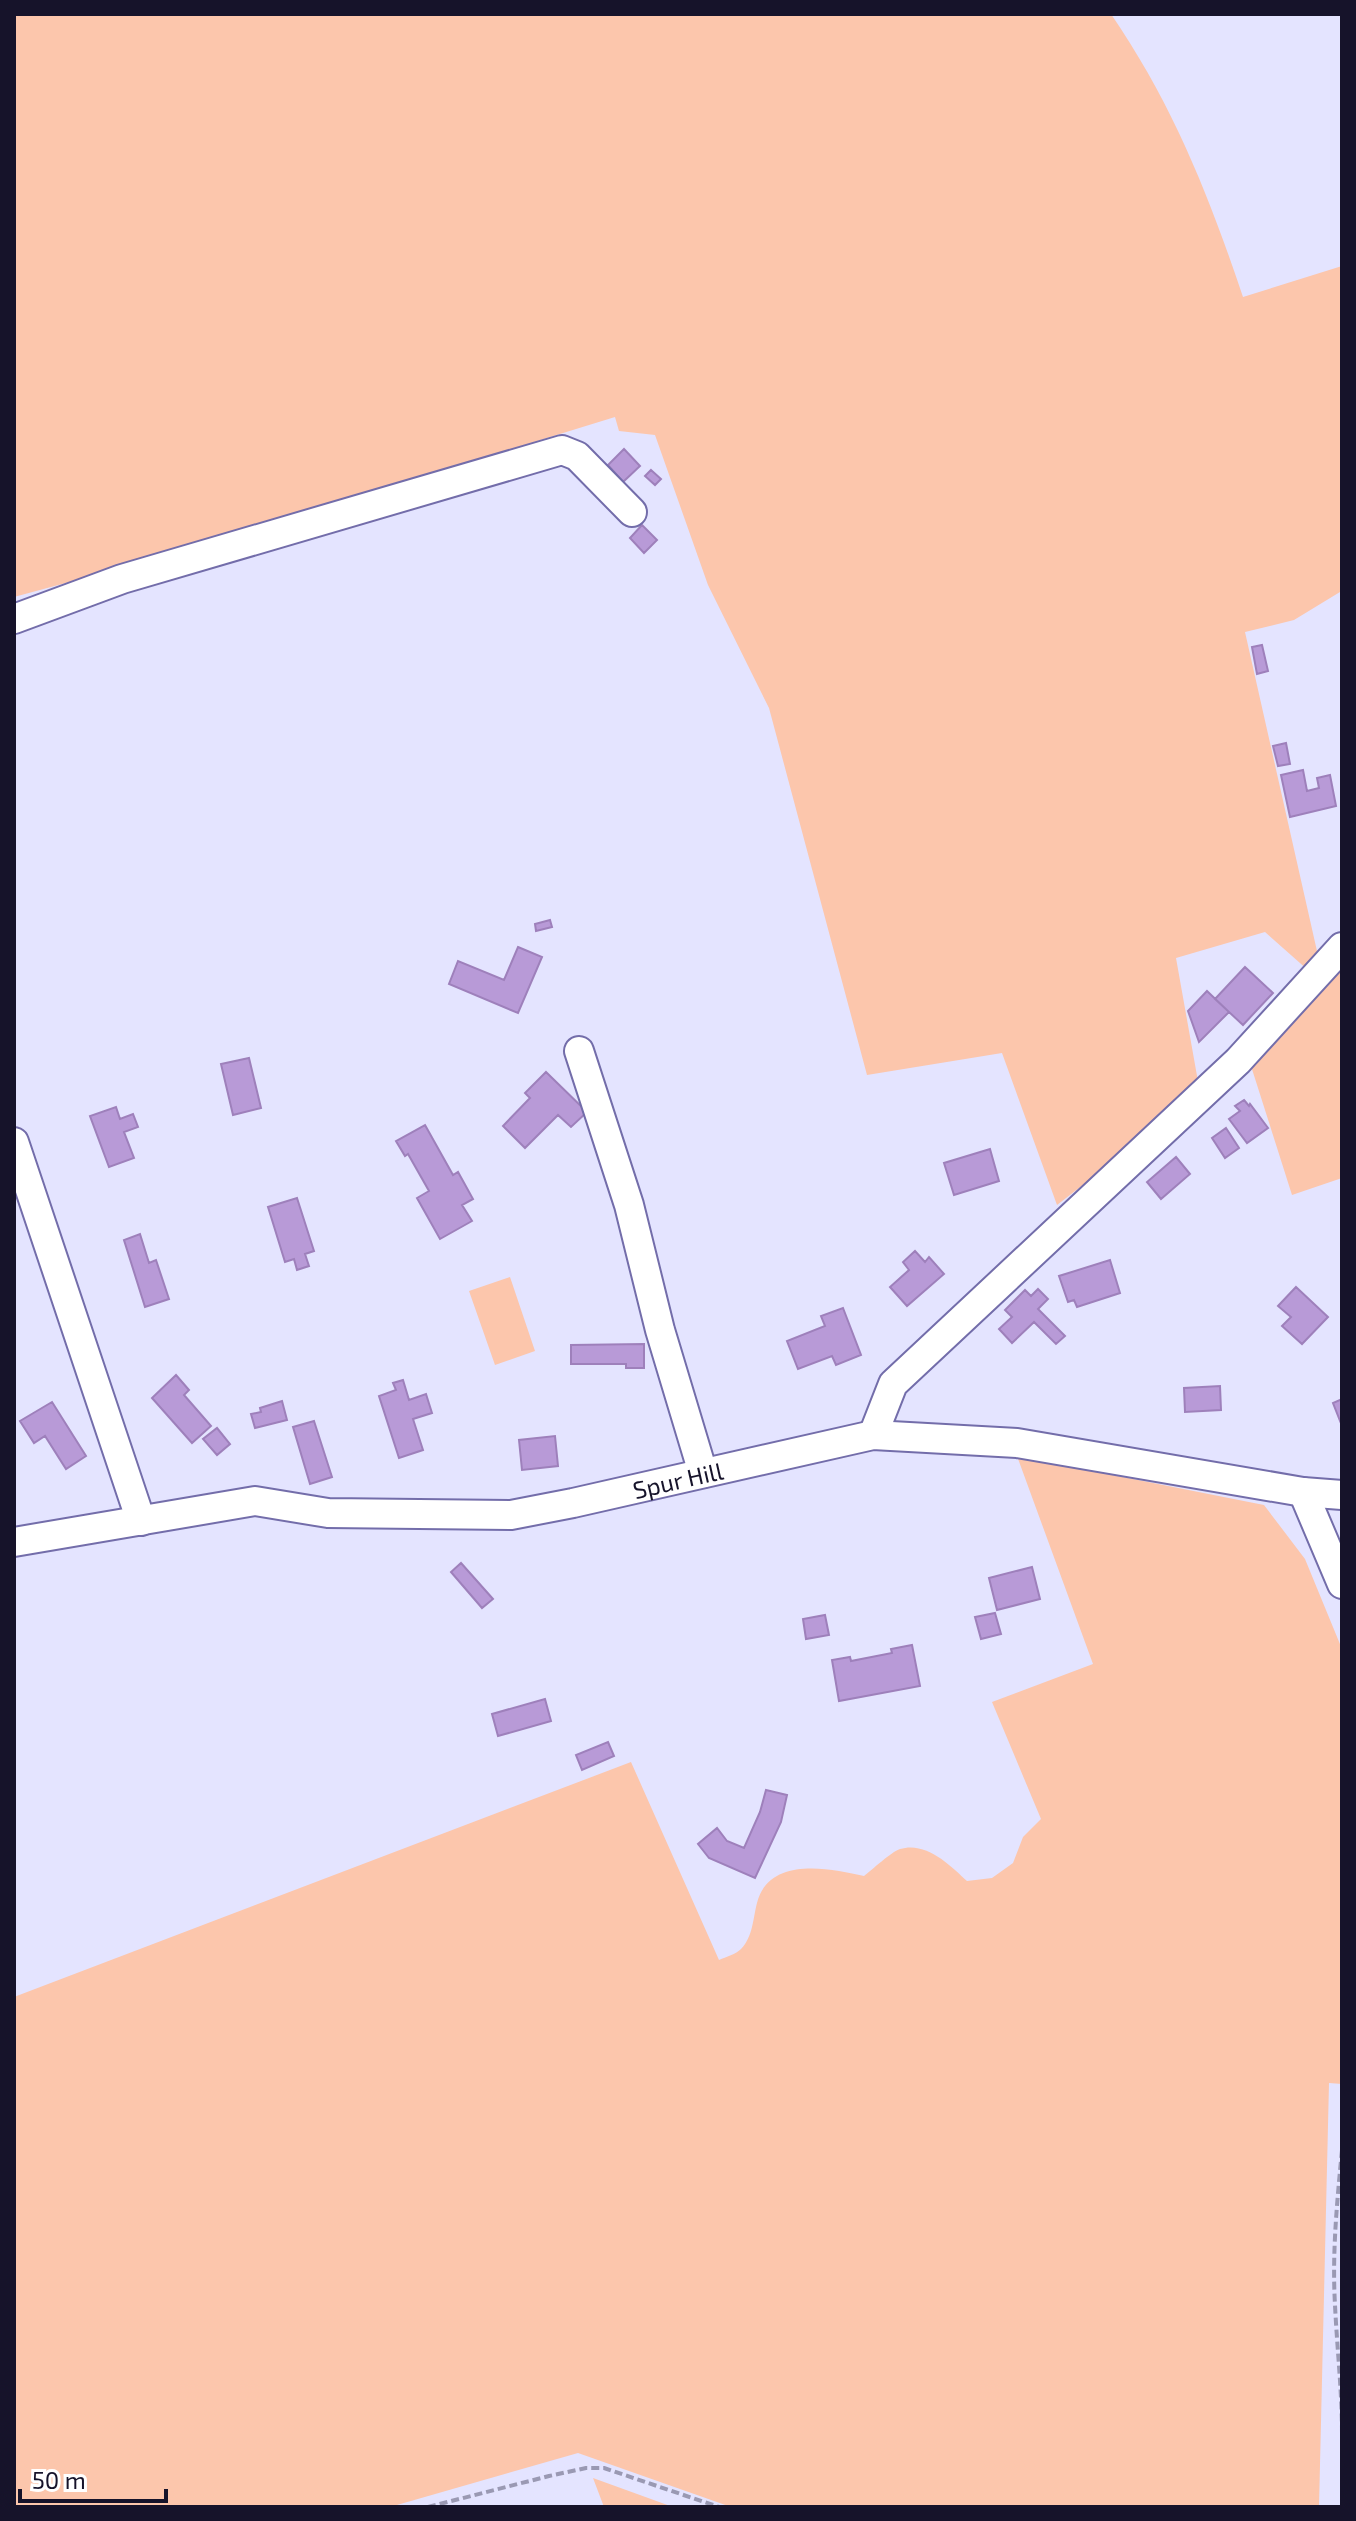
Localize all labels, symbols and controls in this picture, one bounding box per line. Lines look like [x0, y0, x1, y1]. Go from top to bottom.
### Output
street label: Spur Hill [630, 1455, 726, 1504]
scale bar [20, 2453, 166, 2503]
text: 50 m [32, 2465, 86, 2494]

